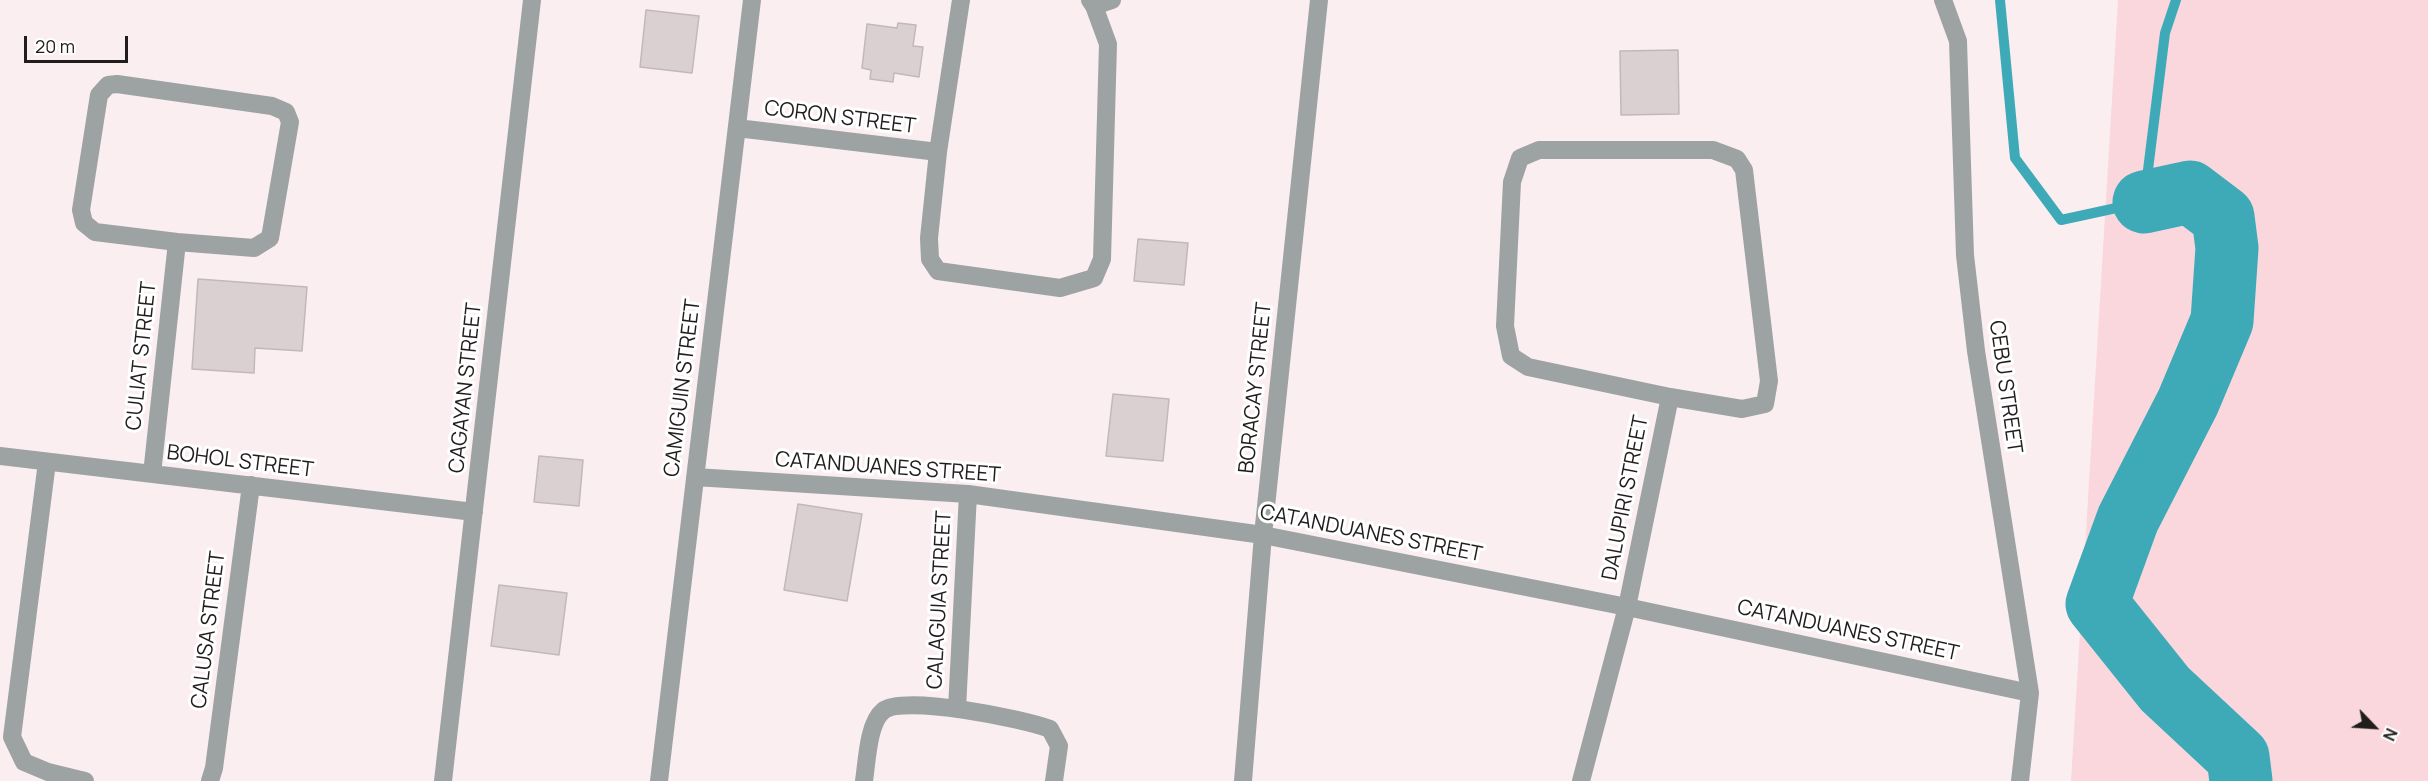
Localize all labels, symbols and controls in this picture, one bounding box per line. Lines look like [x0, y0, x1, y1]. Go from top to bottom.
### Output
scale bar [27, 24, 130, 62]
text: 20 m [35, 34, 75, 58]
street label: CORON STREET [763, 96, 917, 140]
street label: CULIAT STREET [122, 280, 162, 432]
street label: CAMIGUIN STREET [660, 298, 706, 478]
street label: BORACAY STREET [1234, 301, 1278, 475]
street label: CAGAYAN STREET [445, 302, 487, 474]
street label: CEBU STREET [1983, 319, 2027, 455]
street label: DALUPIRI STREET [1598, 413, 1654, 583]
street label: BOHOL STREET [165, 440, 315, 484]
street label: CATANDUANES STREET [774, 448, 1002, 488]
street label: CATANDUANES STREET [1258, 500, 1484, 568]
street label: CALAGUIA STREET [923, 510, 957, 690]
street label: CALUSA STREET [187, 550, 231, 710]
street label: CATANDUANES STREET [1735, 595, 1961, 667]
north arrow [2344, 697, 2404, 757]
text: N [2378, 725, 2403, 744]

